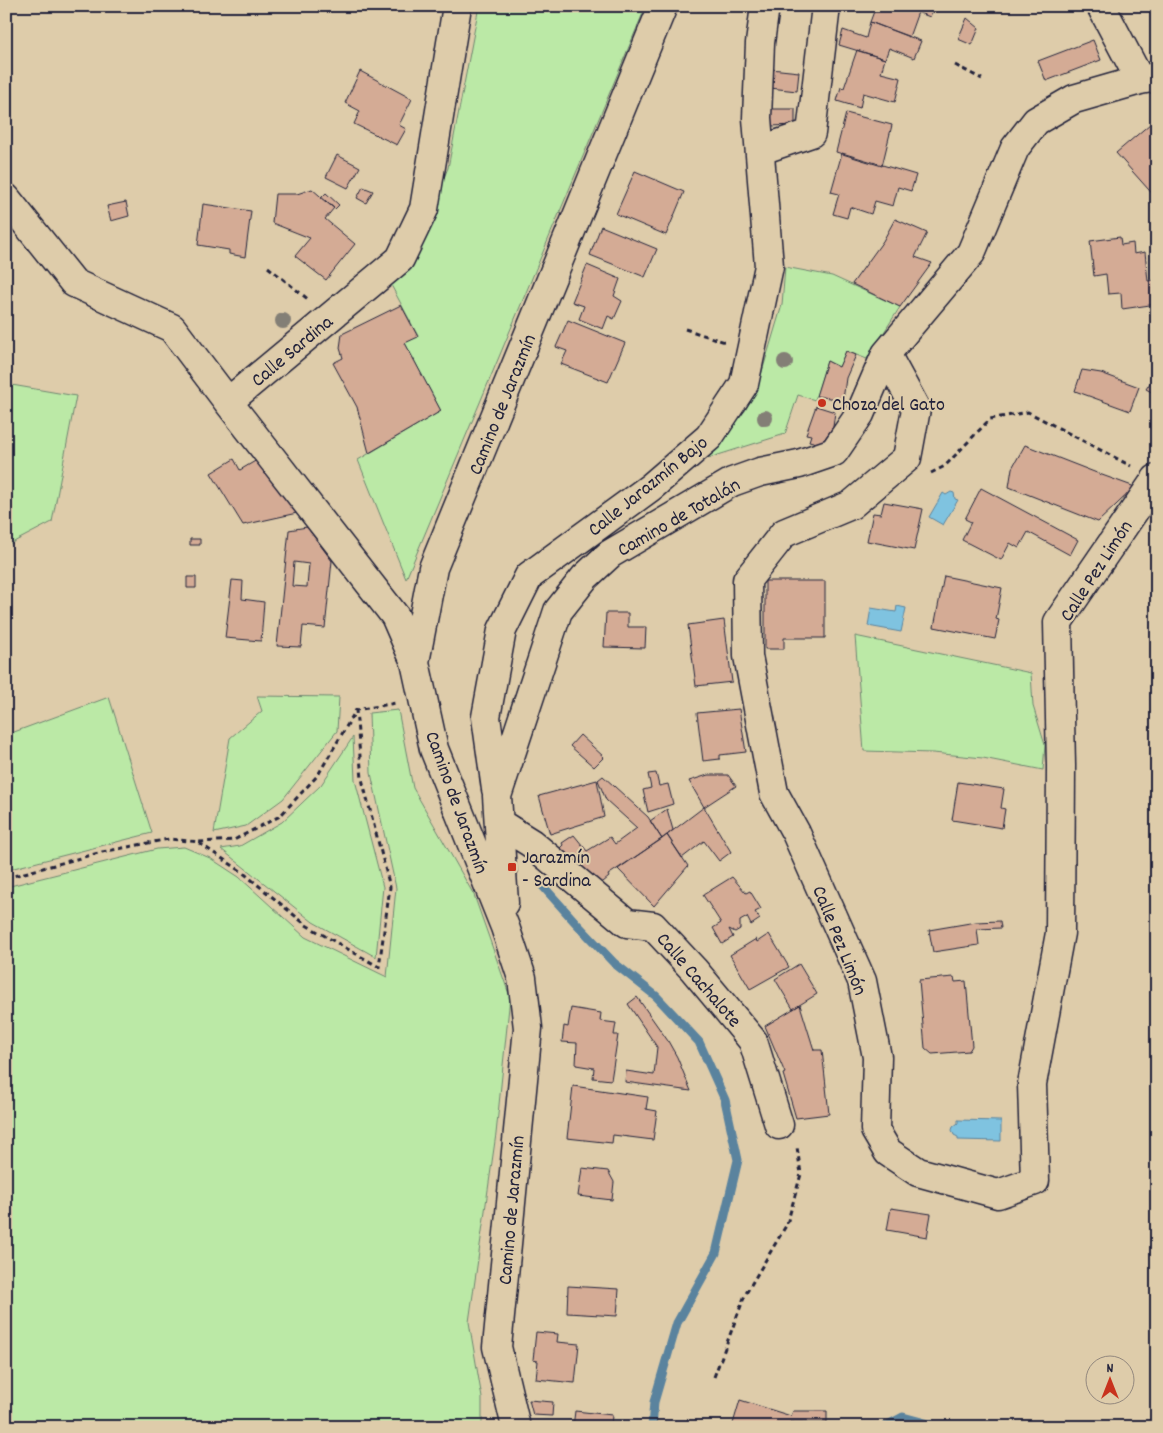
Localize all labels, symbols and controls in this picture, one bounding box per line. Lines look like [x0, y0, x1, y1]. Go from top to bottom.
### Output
street label: Calle Sardina [246, 309, 340, 395]
street label: Camino de Jarazmín [463, 330, 545, 480]
place label: Choza del Gato [832, 392, 945, 420]
marker: Choza del Gato [816, 397, 828, 409]
street label: Calle Jarazmín Bajo [583, 430, 715, 545]
street label: Camino de Totalán [613, 472, 746, 565]
street label: Calle Pez Limón [1054, 515, 1141, 628]
street label: Camino de Jarazmín [416, 728, 494, 878]
place label: Jarazmín - Sardina [522, 845, 591, 896]
marker: Jarazmín - Sardina [506, 861, 518, 873]
street label: Calle Pez Limón [804, 882, 873, 1000]
street label: Calle Cachalote [649, 927, 747, 1035]
street label: Camino de Jarazmín [493, 1134, 533, 1286]
north arrow [1086, 1356, 1136, 1406]
text: N [1107, 1359, 1114, 1379]

